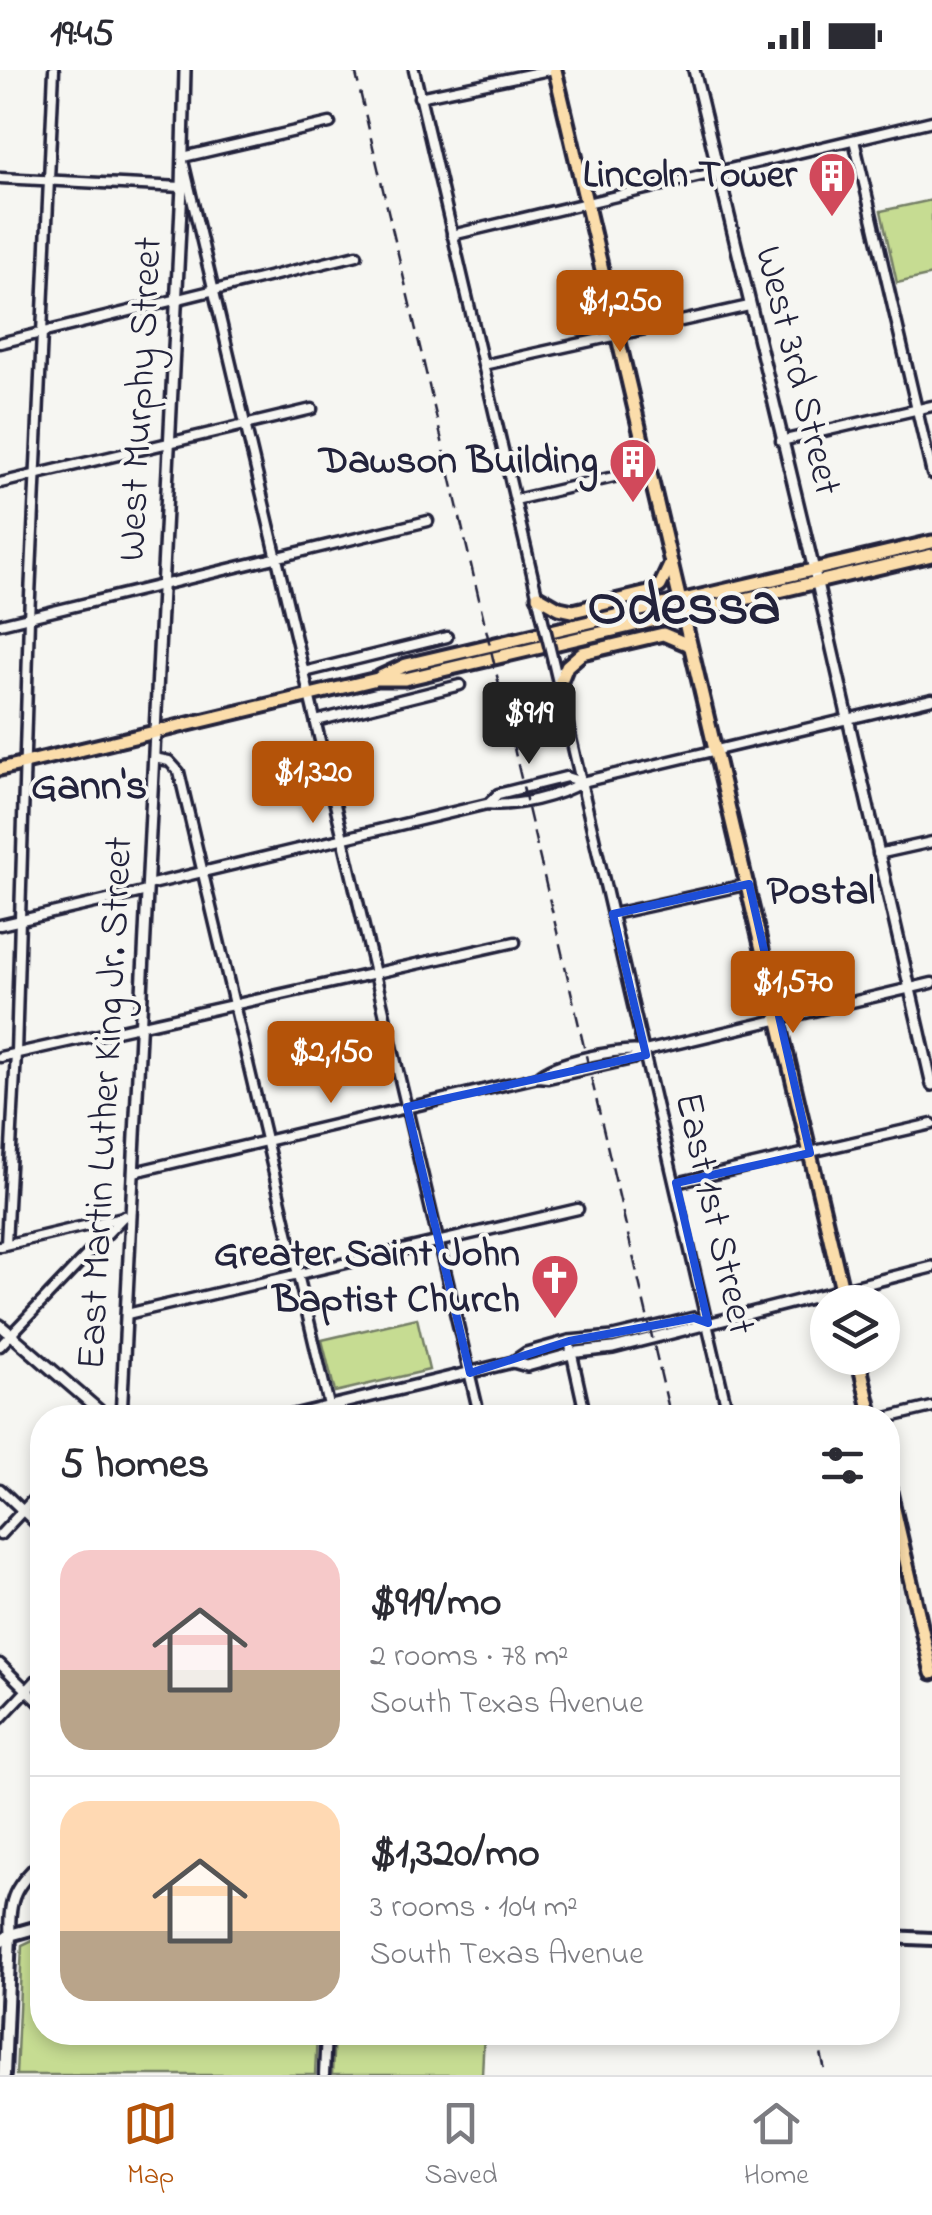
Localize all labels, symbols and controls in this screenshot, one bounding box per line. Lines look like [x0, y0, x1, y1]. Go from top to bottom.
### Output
text: 19:45 [50, 7, 114, 63]
place label: Lincoln Tower [583, 147, 799, 206]
building icon: Lincoln Tower [806, 150, 858, 218]
street label: West Murphy Street [104, 235, 180, 563]
street label: West 3rd Street [737, 240, 855, 502]
pin: $1,250 [539, 270, 701, 355]
text: $1,250 [578, 279, 662, 326]
place label: Dawson Building [317, 433, 598, 492]
building icon: Dawson Building [607, 436, 659, 504]
district label: Odessa [587, 565, 781, 652]
pin: $919 [470, 682, 588, 767]
text: $919 [505, 691, 553, 738]
pin: $1,320 [232, 741, 394, 826]
text: $1,320 [274, 750, 352, 797]
district label: Gann's [31, 757, 147, 818]
street label: East Martin Luther King Jr. Street [64, 835, 150, 1371]
district label: Postal [767, 862, 875, 923]
pin: $1,570 [712, 951, 874, 1036]
text: $1,570 [753, 960, 833, 1007]
pin: $2,150 [250, 1021, 412, 1106]
text: $2,150 [289, 1030, 373, 1077]
street label: East 1st Street [656, 1087, 770, 1341]
place label: Greater Saint John Baptist Church [214, 1226, 520, 1331]
church icon: Greater Saint John Baptist Church [529, 1252, 581, 1320]
map controls [810, 1285, 900, 1375]
button: layers [810, 1285, 900, 1375]
text: 5 homes [60, 1435, 209, 1496]
icon: filters [815, 1438, 870, 1493]
text: $919/mo [370, 1573, 502, 1634]
icon: home [140, 1590, 260, 1710]
text: 2 rooms · 78 m² [370, 1634, 569, 1681]
text: South Texas Avenue [370, 1681, 644, 1728]
text: $1,320/mo [370, 1824, 540, 1885]
icon: home [140, 1841, 260, 1961]
text: 3 rooms · 104 m² [370, 1885, 578, 1932]
text: South Texas Avenue [370, 1932, 644, 1979]
tab: Map [123, 2096, 178, 2197]
tab: Saved [424, 2096, 497, 2197]
tab: Home [744, 2096, 809, 2197]

